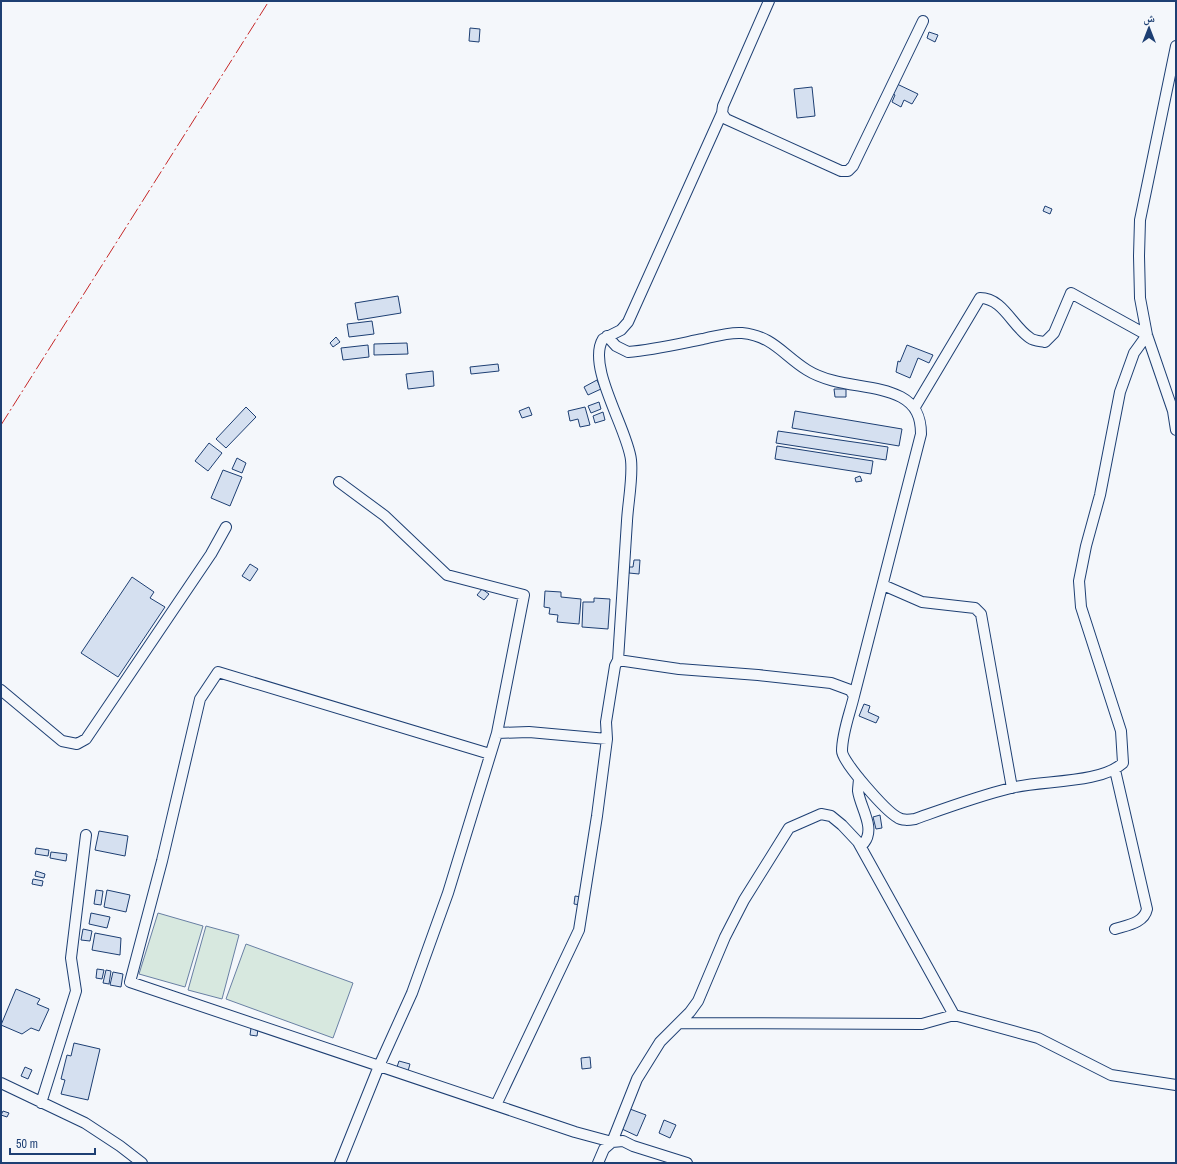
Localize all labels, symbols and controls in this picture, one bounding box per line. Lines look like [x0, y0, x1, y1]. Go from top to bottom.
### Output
north arrow [1129, 8, 1169, 48]
text: ش [1143, 11, 1155, 26]
scale bar [10, 1130, 95, 1156]
text: 50 m [16, 1136, 38, 1152]

